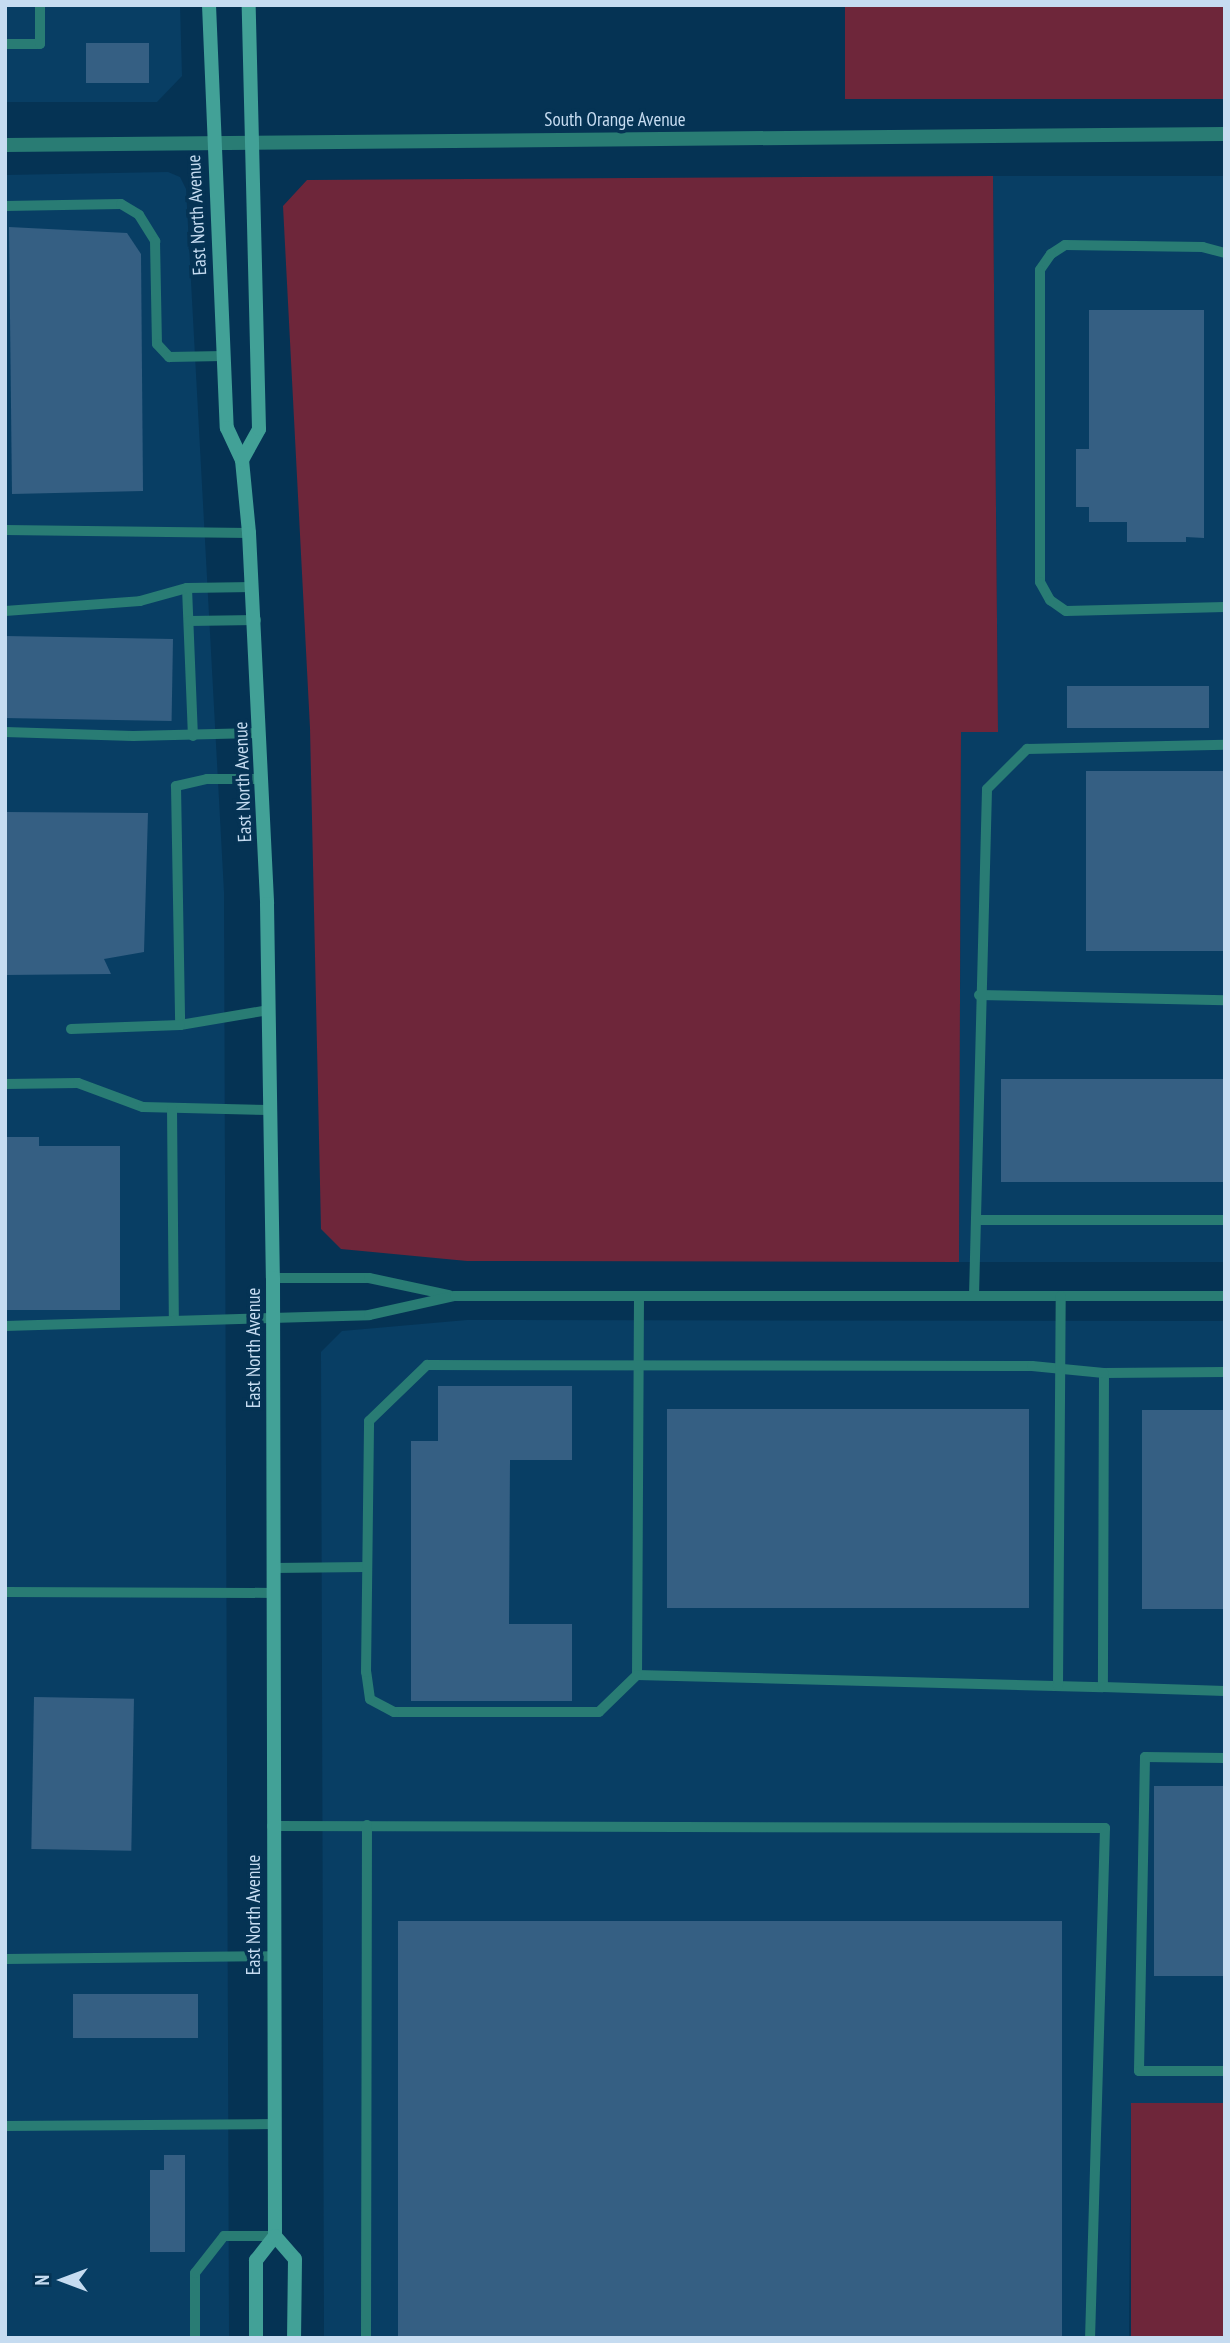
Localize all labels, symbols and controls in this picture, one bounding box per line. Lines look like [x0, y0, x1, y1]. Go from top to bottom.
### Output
street label: South Orange Avenue [544, 109, 686, 131]
street label: East North Avenue [182, 154, 212, 276]
street label: East North Avenue [229, 721, 257, 843]
street label: East North Avenue [243, 1287, 265, 1409]
street label: East North Avenue [243, 1854, 265, 1976]
north arrow [28, 2245, 98, 2315]
text: N [30, 2275, 54, 2285]

